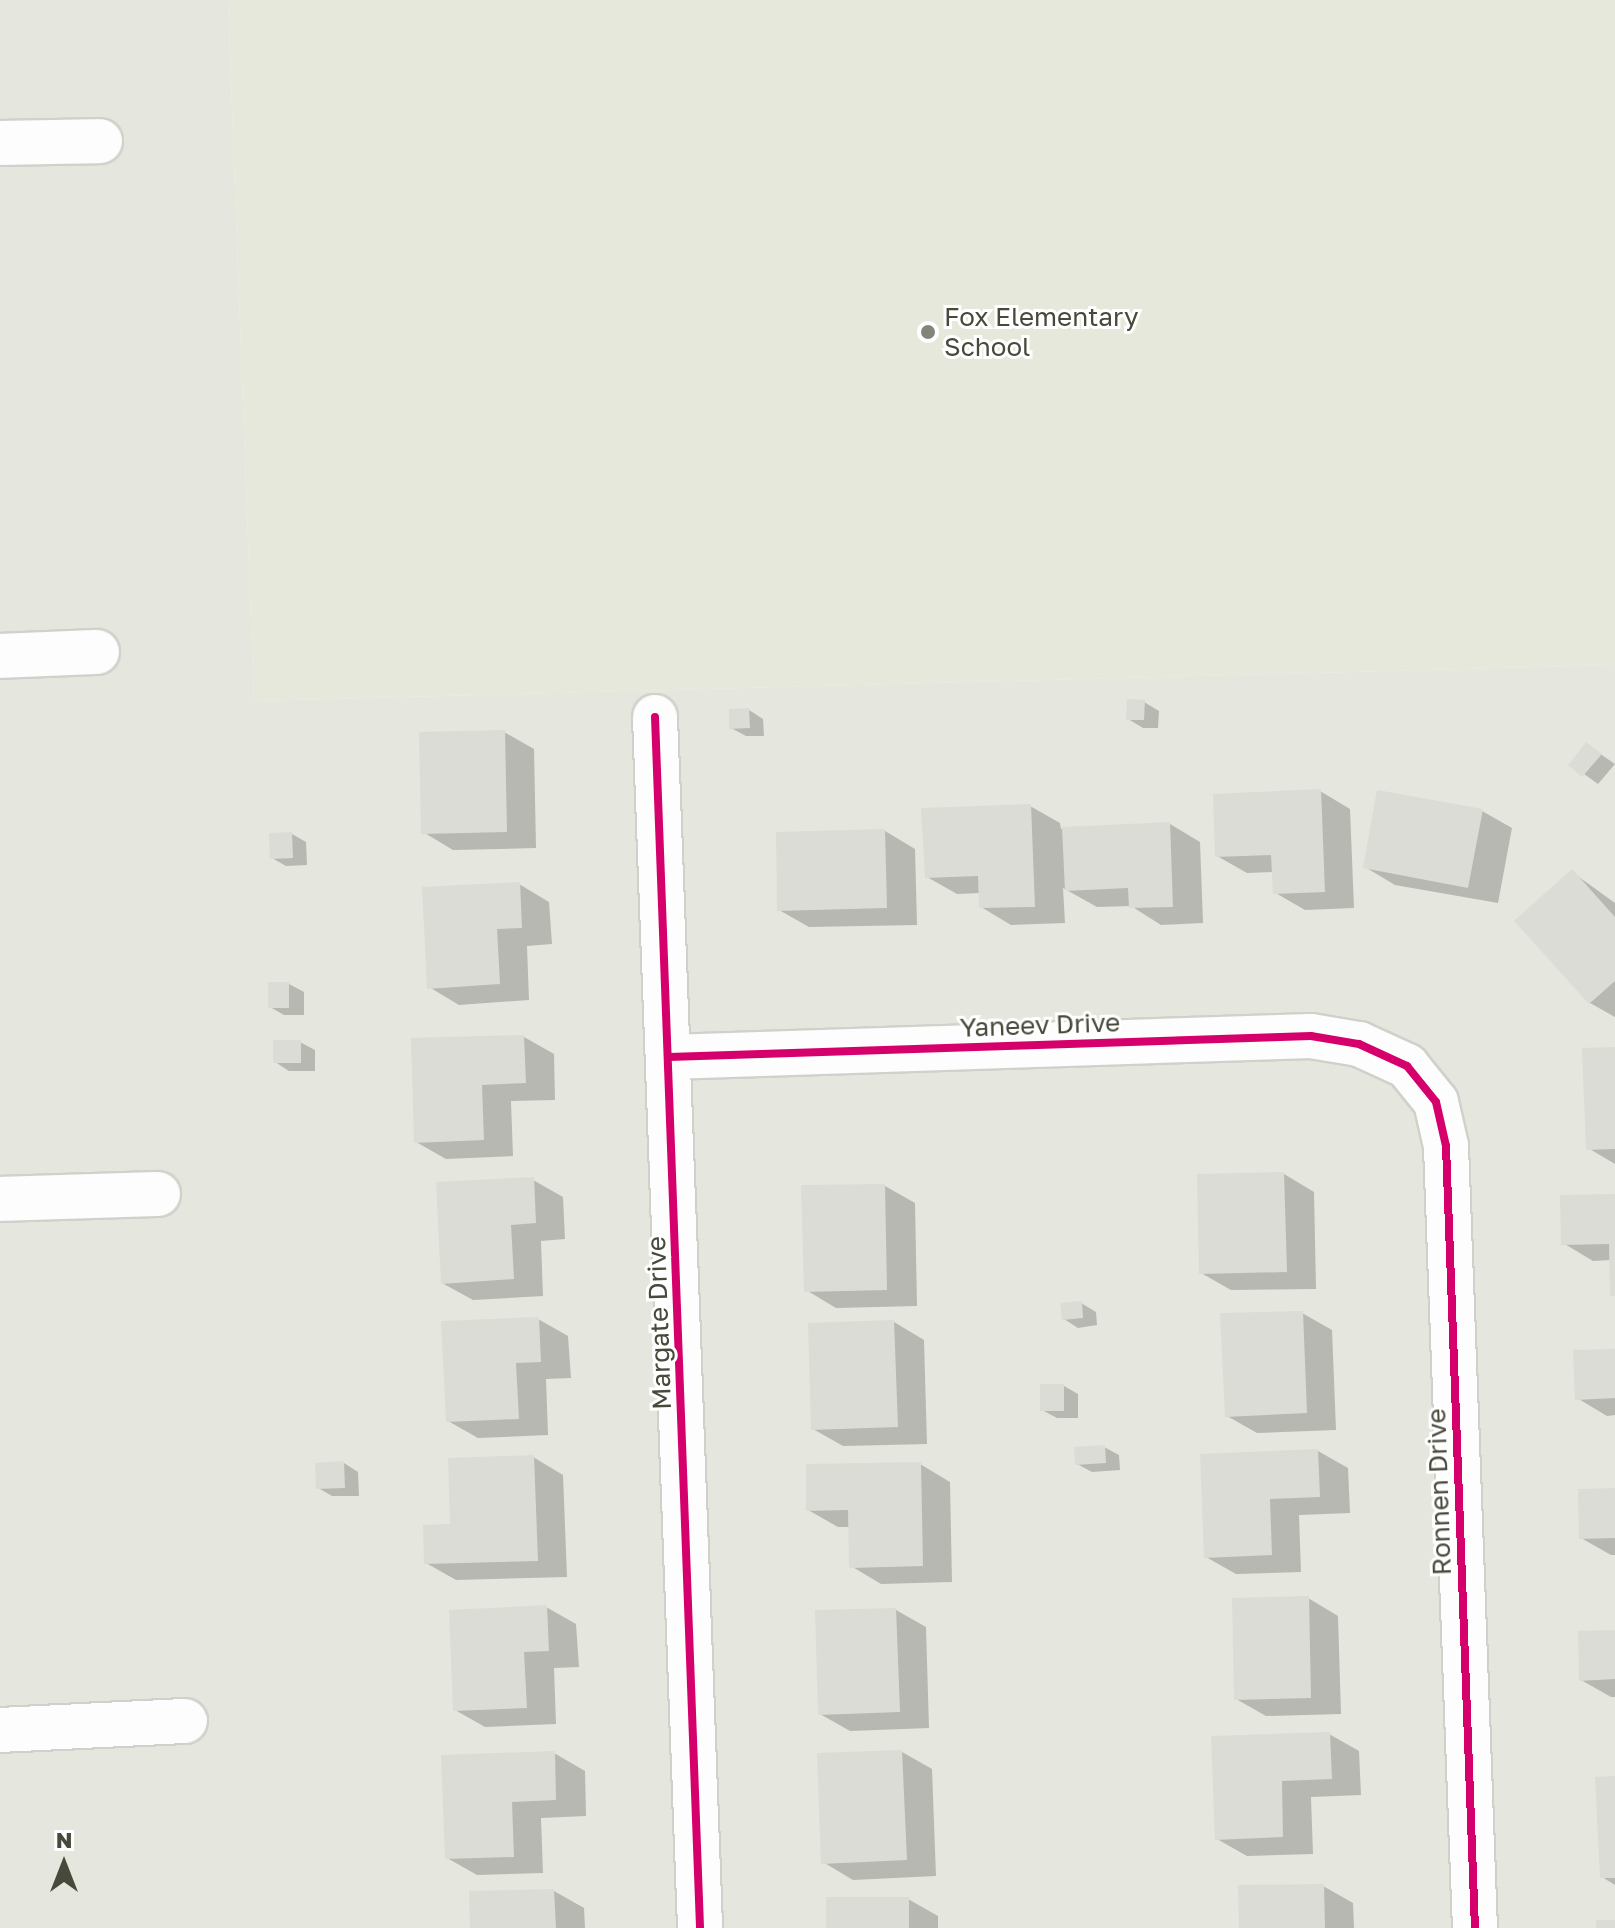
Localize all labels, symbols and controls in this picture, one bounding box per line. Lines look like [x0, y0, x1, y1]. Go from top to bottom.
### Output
place label: Fox Elementary School [944, 301, 1138, 362]
marker: Fox Elementary School [919, 323, 937, 341]
street label: Yaneev Drive [959, 1007, 1121, 1043]
street label: Margate Drive [640, 1236, 678, 1410]
street label: Ronnen Drive [1420, 1408, 1458, 1576]
north arrow [24, 1824, 104, 1904]
text: N [56, 1826, 72, 1853]

